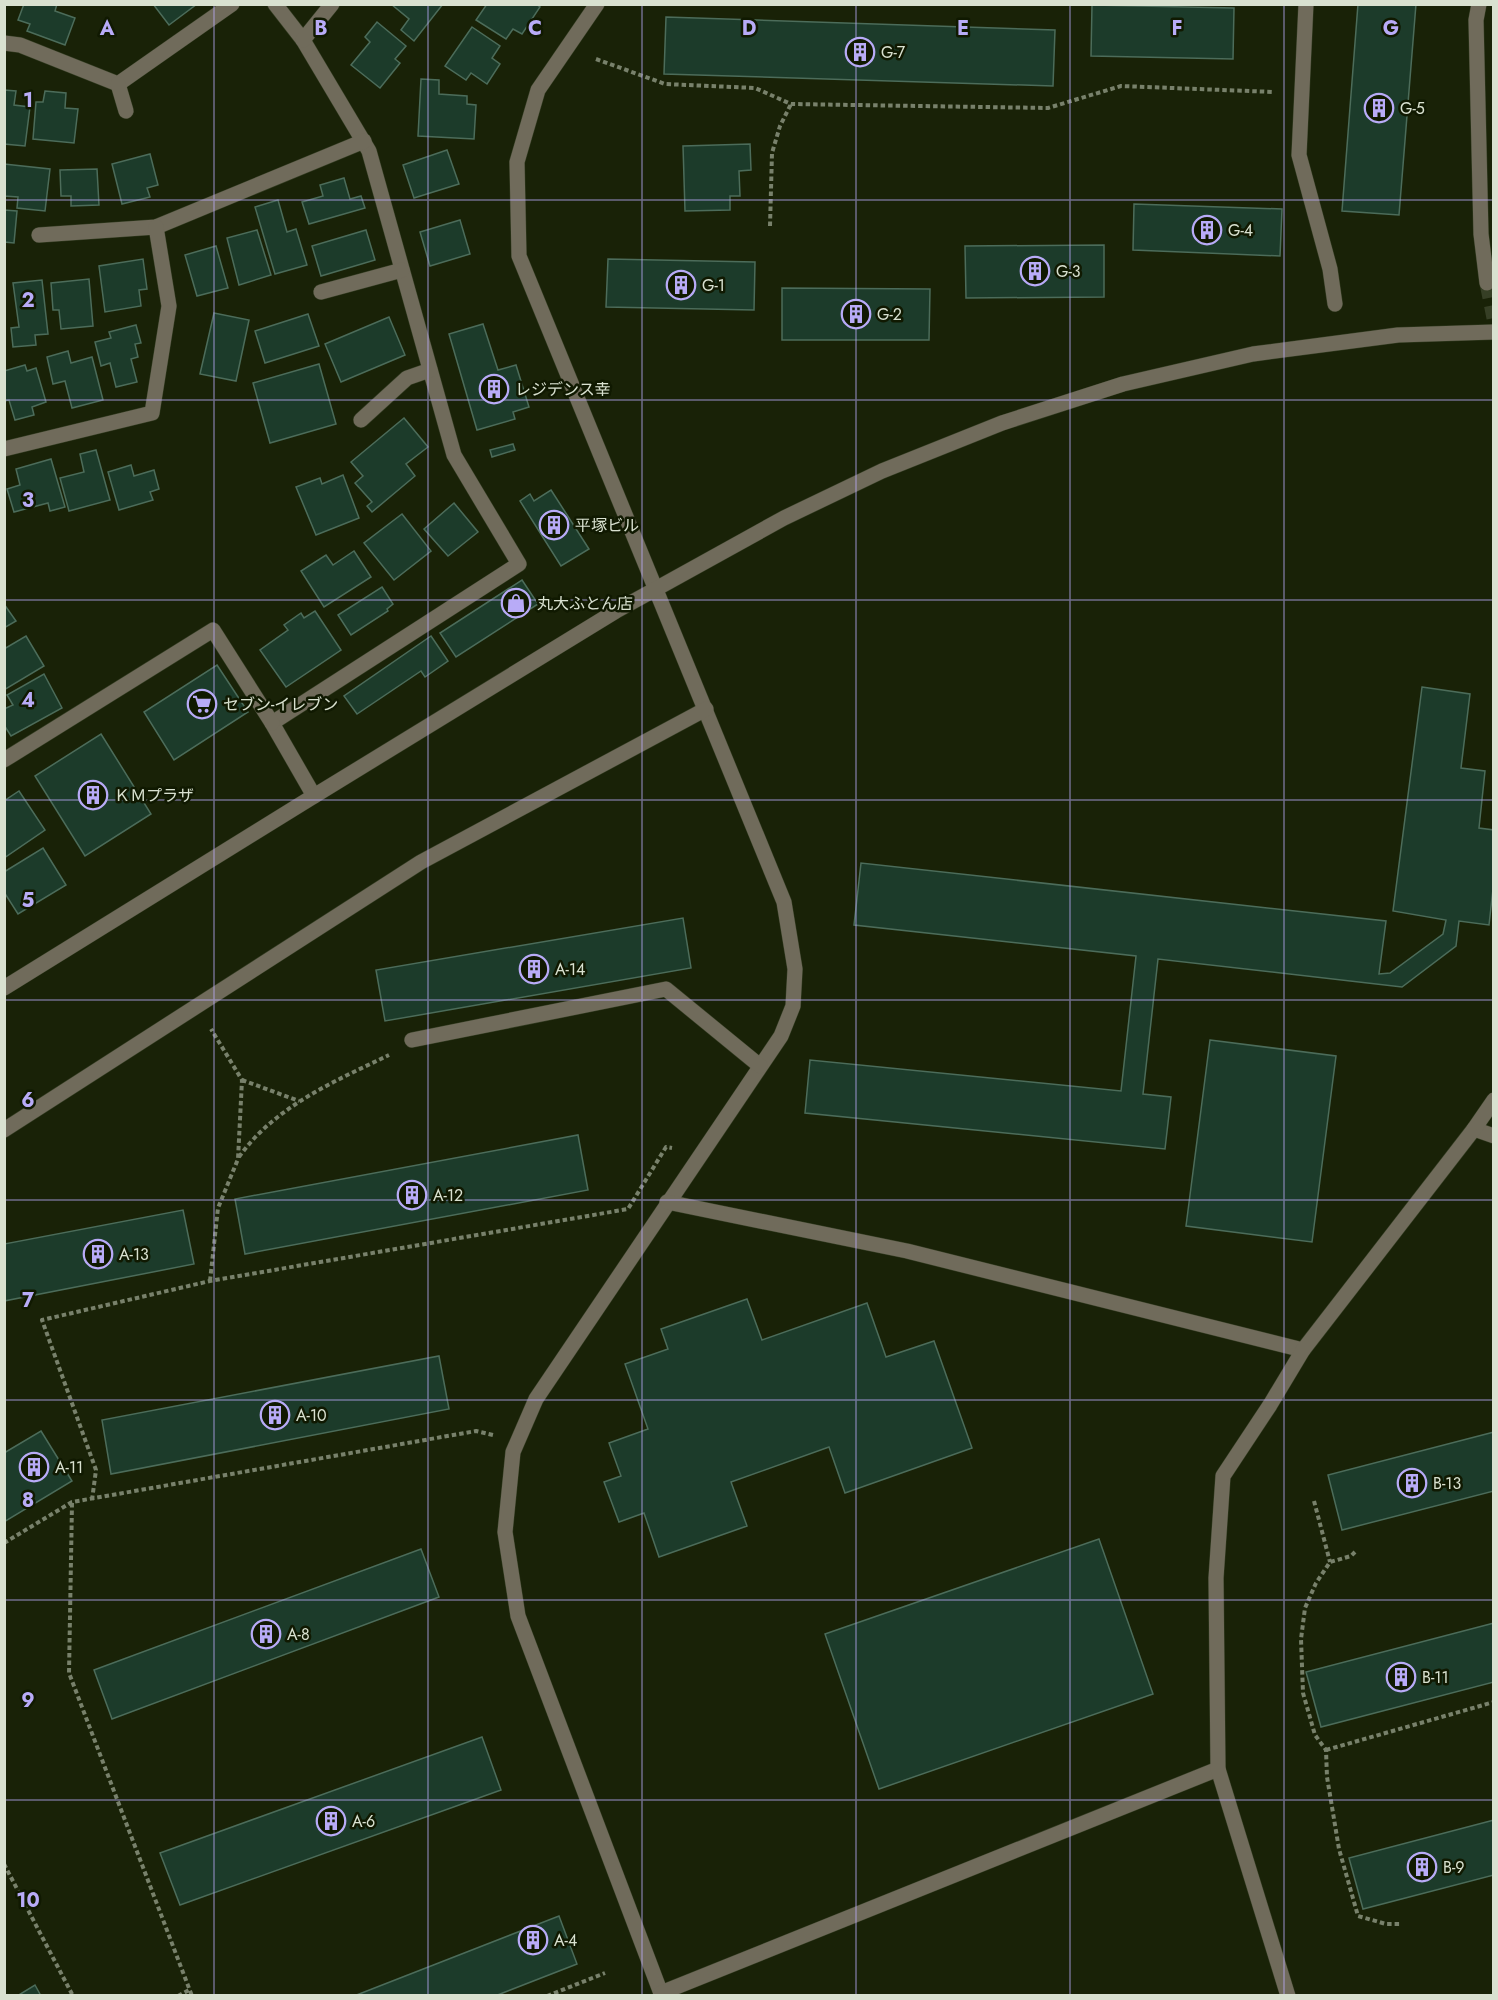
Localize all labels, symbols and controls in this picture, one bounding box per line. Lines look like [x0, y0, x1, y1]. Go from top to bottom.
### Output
text: A [99, 14, 115, 43]
text: B [314, 14, 328, 43]
text: C [528, 14, 542, 43]
text: D [742, 14, 756, 43]
text: E [957, 14, 969, 43]
text: F [1171, 14, 1183, 43]
text: G [1383, 14, 1399, 43]
building icon: G-7 [844, 36, 876, 68]
place label: G-7 [881, 41, 906, 64]
text: 1 [23, 86, 33, 115]
building icon: G-5 [1363, 92, 1395, 124]
place label: G-5 [1400, 97, 1425, 120]
building icon: G-4 [1191, 214, 1223, 246]
place label: G-4 [1228, 219, 1253, 242]
building icon: G-3 [1019, 255, 1051, 287]
place label: G-3 [1056, 260, 1081, 283]
building icon: G-1 [665, 269, 697, 301]
place label: G-1 [702, 274, 725, 297]
text: 2 [21, 286, 35, 315]
building icon: G-2 [840, 298, 872, 330]
place label: G-2 [877, 303, 902, 326]
building icon: レジデンス幸 [478, 373, 510, 405]
place label: レジデンス幸 [515, 378, 611, 401]
text: 3 [22, 486, 34, 515]
building icon: 平塚ビル [538, 509, 570, 541]
place label: 平塚ビル [575, 514, 639, 537]
shop icon: 丸大ふとん店 [500, 587, 532, 619]
place label: 丸大ふとん店 [537, 592, 633, 615]
text: 4 [21, 686, 35, 715]
supermarket icon: セブン-イレブン [186, 688, 218, 720]
place label: セブン-イレブン [223, 693, 338, 716]
building icon: ＫＭプラザ [77, 779, 109, 811]
place label: ＫＭプラザ [114, 784, 194, 807]
text: 5 [22, 886, 35, 915]
building icon: A-14 [518, 953, 550, 985]
place label: A-14 [555, 958, 585, 981]
text: 6 [21, 1086, 35, 1115]
building icon: A-12 [396, 1179, 428, 1211]
place label: A-12 [433, 1184, 463, 1207]
building icon: A-13 [82, 1238, 114, 1270]
place label: A-13 [119, 1243, 149, 1266]
text: 7 [22, 1286, 35, 1315]
building icon: A-10 [259, 1399, 291, 1431]
place label: A-10 [296, 1404, 327, 1427]
building icon: A-11 [18, 1451, 50, 1483]
place label: A-11 [55, 1456, 83, 1479]
building icon: B-13 [1396, 1467, 1428, 1499]
place label: B-13 [1433, 1472, 1461, 1495]
text: 8 [22, 1486, 34, 1515]
building icon: A-8 [250, 1618, 282, 1650]
place label: A-8 [287, 1623, 310, 1646]
building icon: B-11 [1385, 1661, 1417, 1693]
place label: B-11 [1422, 1666, 1449, 1689]
text: 9 [21, 1686, 35, 1715]
building icon: A-6 [315, 1805, 347, 1837]
place label: A-6 [352, 1810, 375, 1833]
building icon: B-9 [1406, 1851, 1438, 1883]
place label: B-9 [1443, 1856, 1465, 1879]
text: 10 [16, 1886, 40, 1915]
building icon: A-4 [517, 1924, 549, 1956]
place label: A-4 [554, 1929, 577, 1952]

